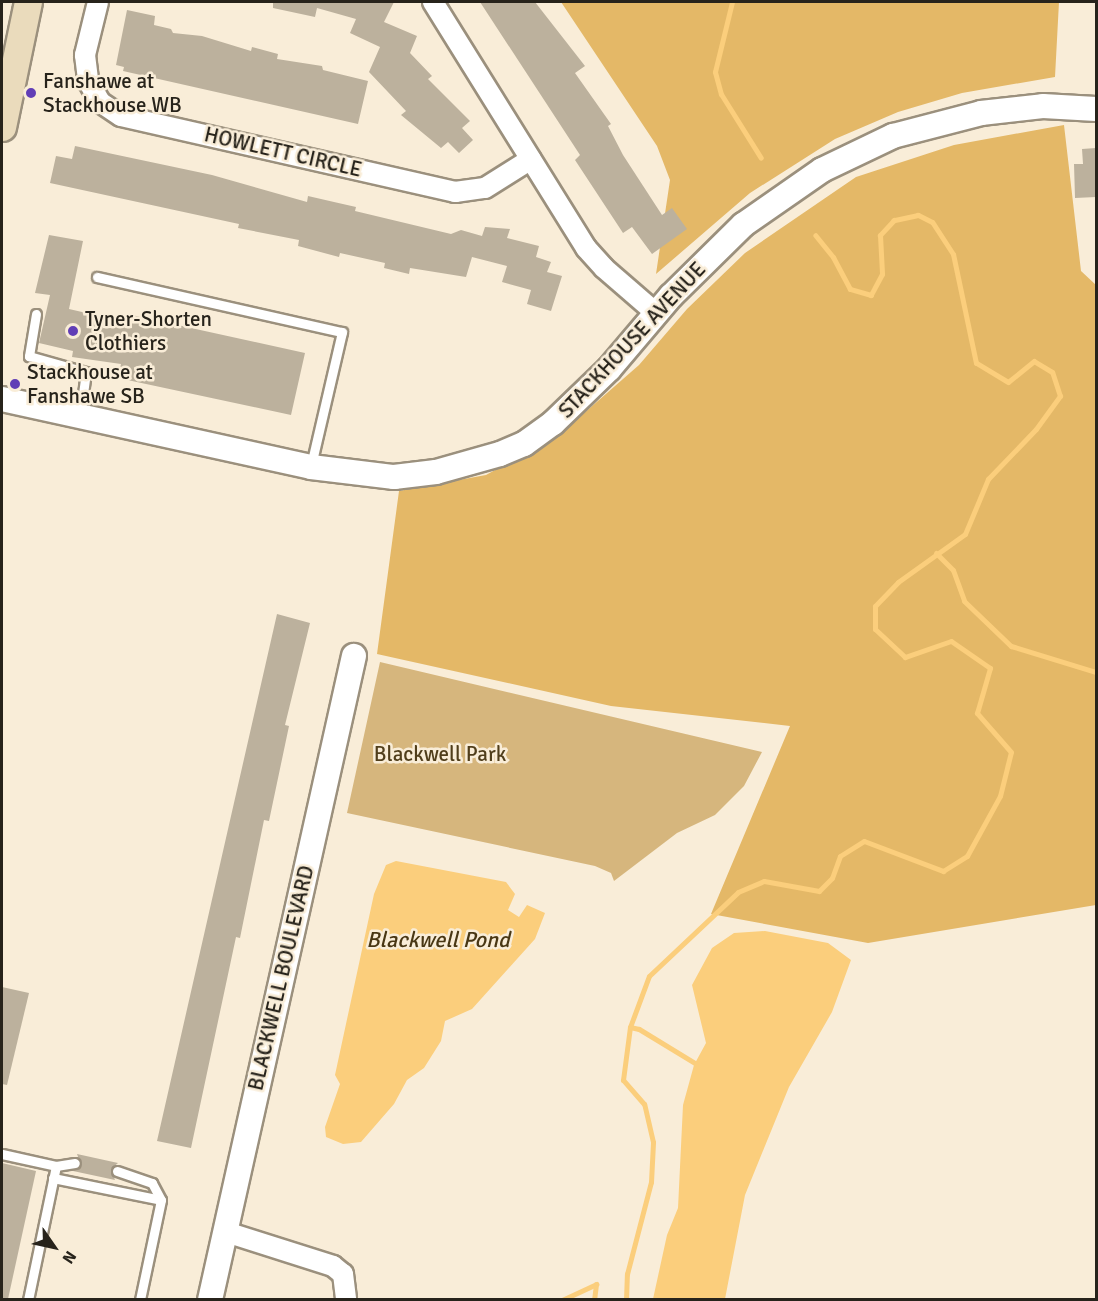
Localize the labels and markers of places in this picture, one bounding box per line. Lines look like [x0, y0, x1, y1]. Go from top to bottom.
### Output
place label: Fanshawe at Stackhouse WB [43, 68, 182, 118]
marker: Fanshawe at Stackhouse WB [24, 86, 38, 100]
place label: Tyner-Shorten Clothiers [85, 306, 212, 356]
marker: Tyner-Shorten Clothiers [66, 324, 80, 338]
place label: Stackhouse at Fanshawe SB [27, 359, 153, 409]
marker: Stackhouse at Fanshawe SB [8, 377, 22, 391]

